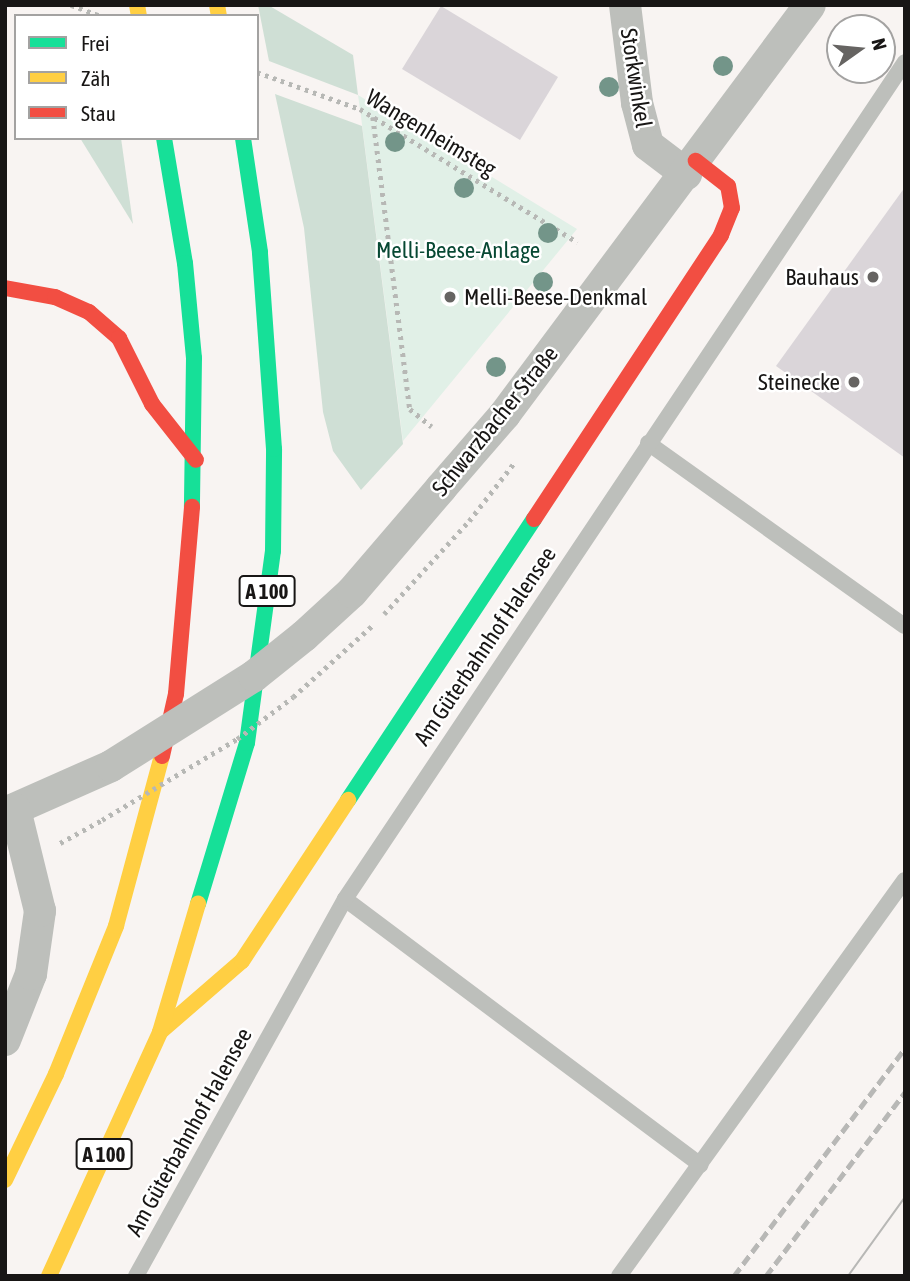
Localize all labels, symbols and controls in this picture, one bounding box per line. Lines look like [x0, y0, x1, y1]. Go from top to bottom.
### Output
legend [14, 14, 259, 140]
north arrow [826, 14, 896, 84]
street label: Storkwinkel [615, 26, 657, 130]
text: Frei [81, 31, 110, 55]
text: N [867, 36, 891, 52]
text: Zäh [81, 66, 110, 90]
street label: Wangenheimsteg [361, 83, 501, 183]
text: Stau [81, 101, 116, 125]
park label: Melli-Beese-Anlage [376, 236, 540, 264]
place label: Bauhaus [785, 263, 859, 291]
marker: Bauhaus [865, 269, 881, 285]
place label: Melli-Beese-Denkmal [464, 283, 647, 311]
marker: Melli-Beese-Denkmal [442, 289, 458, 305]
street label: Schwarzbacher Straße [426, 341, 564, 501]
place label: Steinecke [758, 368, 840, 396]
marker: Steinecke [846, 374, 862, 390]
street label: Am Güterbahnhof Halensee [408, 541, 562, 751]
road number: A 100 [237, 574, 297, 608]
street label: Am Güterbahnhof Halensee [120, 1023, 258, 1241]
road number: A 100 [74, 1136, 134, 1172]

